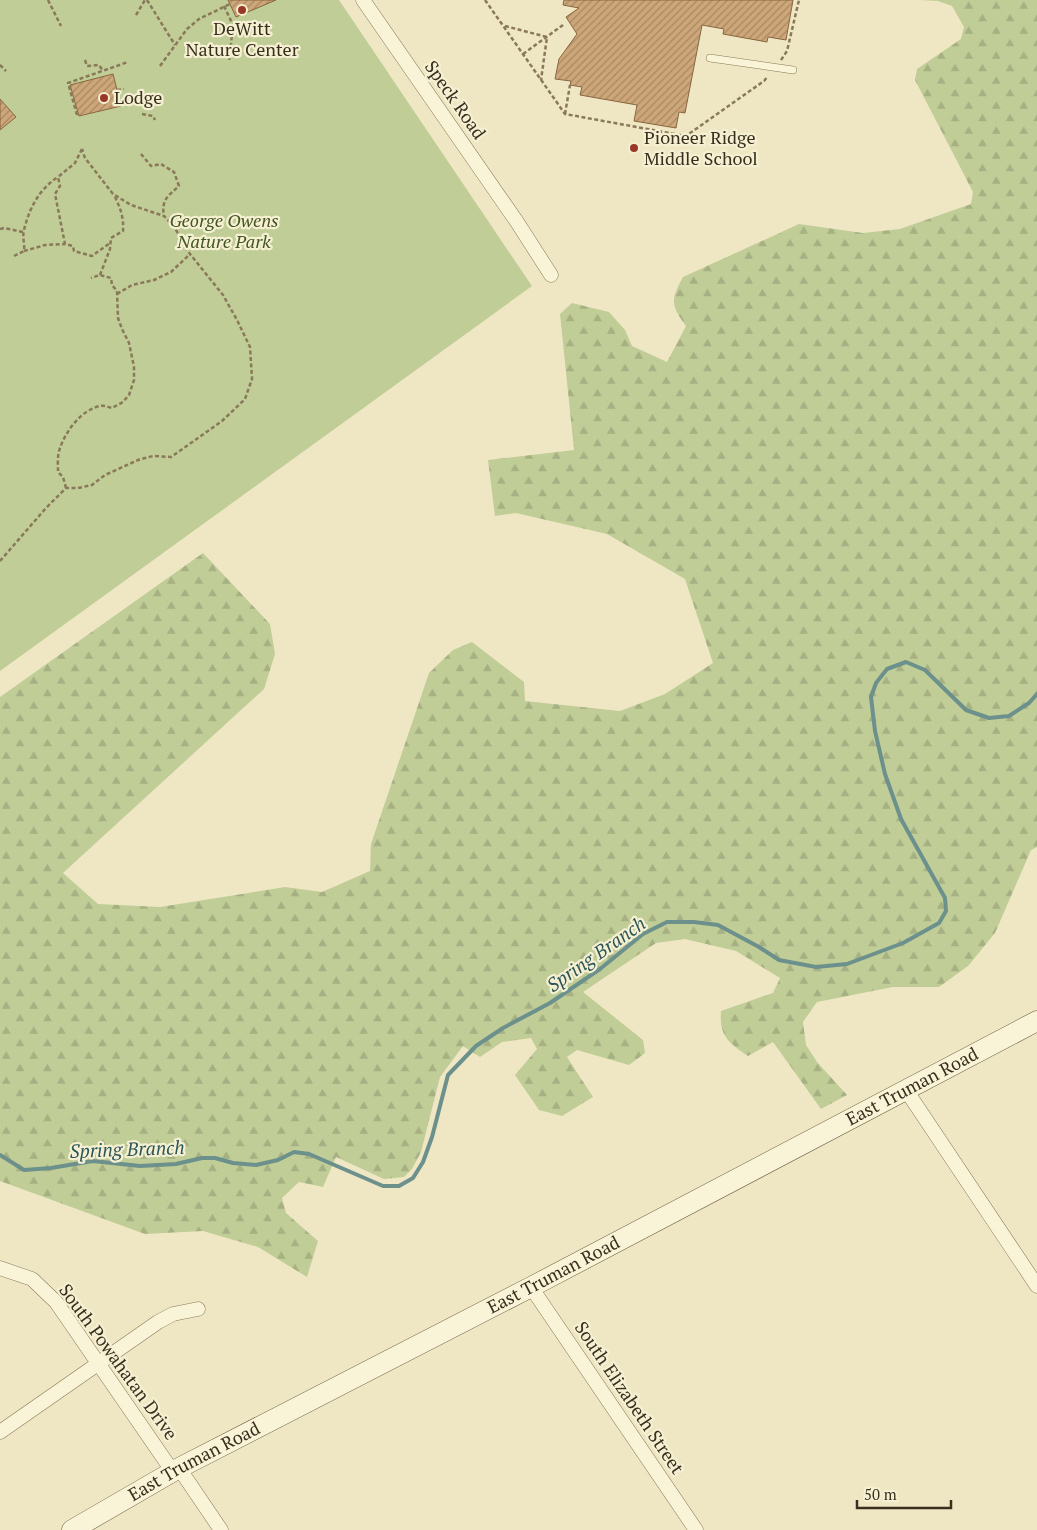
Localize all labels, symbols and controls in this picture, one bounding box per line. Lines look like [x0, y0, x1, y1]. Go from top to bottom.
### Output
marker: DeWitt Nature Center [236, 4, 248, 16]
place label: DeWitt Nature Center [185, 16, 299, 61]
street label: Speck Road [420, 55, 492, 144]
place label: Lodge [114, 85, 162, 109]
marker: Lodge [98, 92, 110, 104]
place label: Pioneer Ridge Middle School [644, 125, 758, 170]
marker: Pioneer Ridge Middle School [628, 142, 640, 154]
park label: George Owens Nature Park [169, 208, 279, 253]
water label: Spring Branch [541, 910, 650, 997]
street label: East Truman Road [841, 1041, 982, 1130]
water label: Spring Branch [69, 1134, 185, 1163]
street label: East Truman Road [483, 1230, 623, 1319]
street label: South Powahatan Drive [54, 1279, 184, 1444]
street label: South Elizabeth Street [570, 1316, 690, 1479]
street label: East Truman Road [123, 1416, 264, 1506]
scale bar [857, 1478, 951, 1510]
text: 50 m [864, 1484, 897, 1504]

